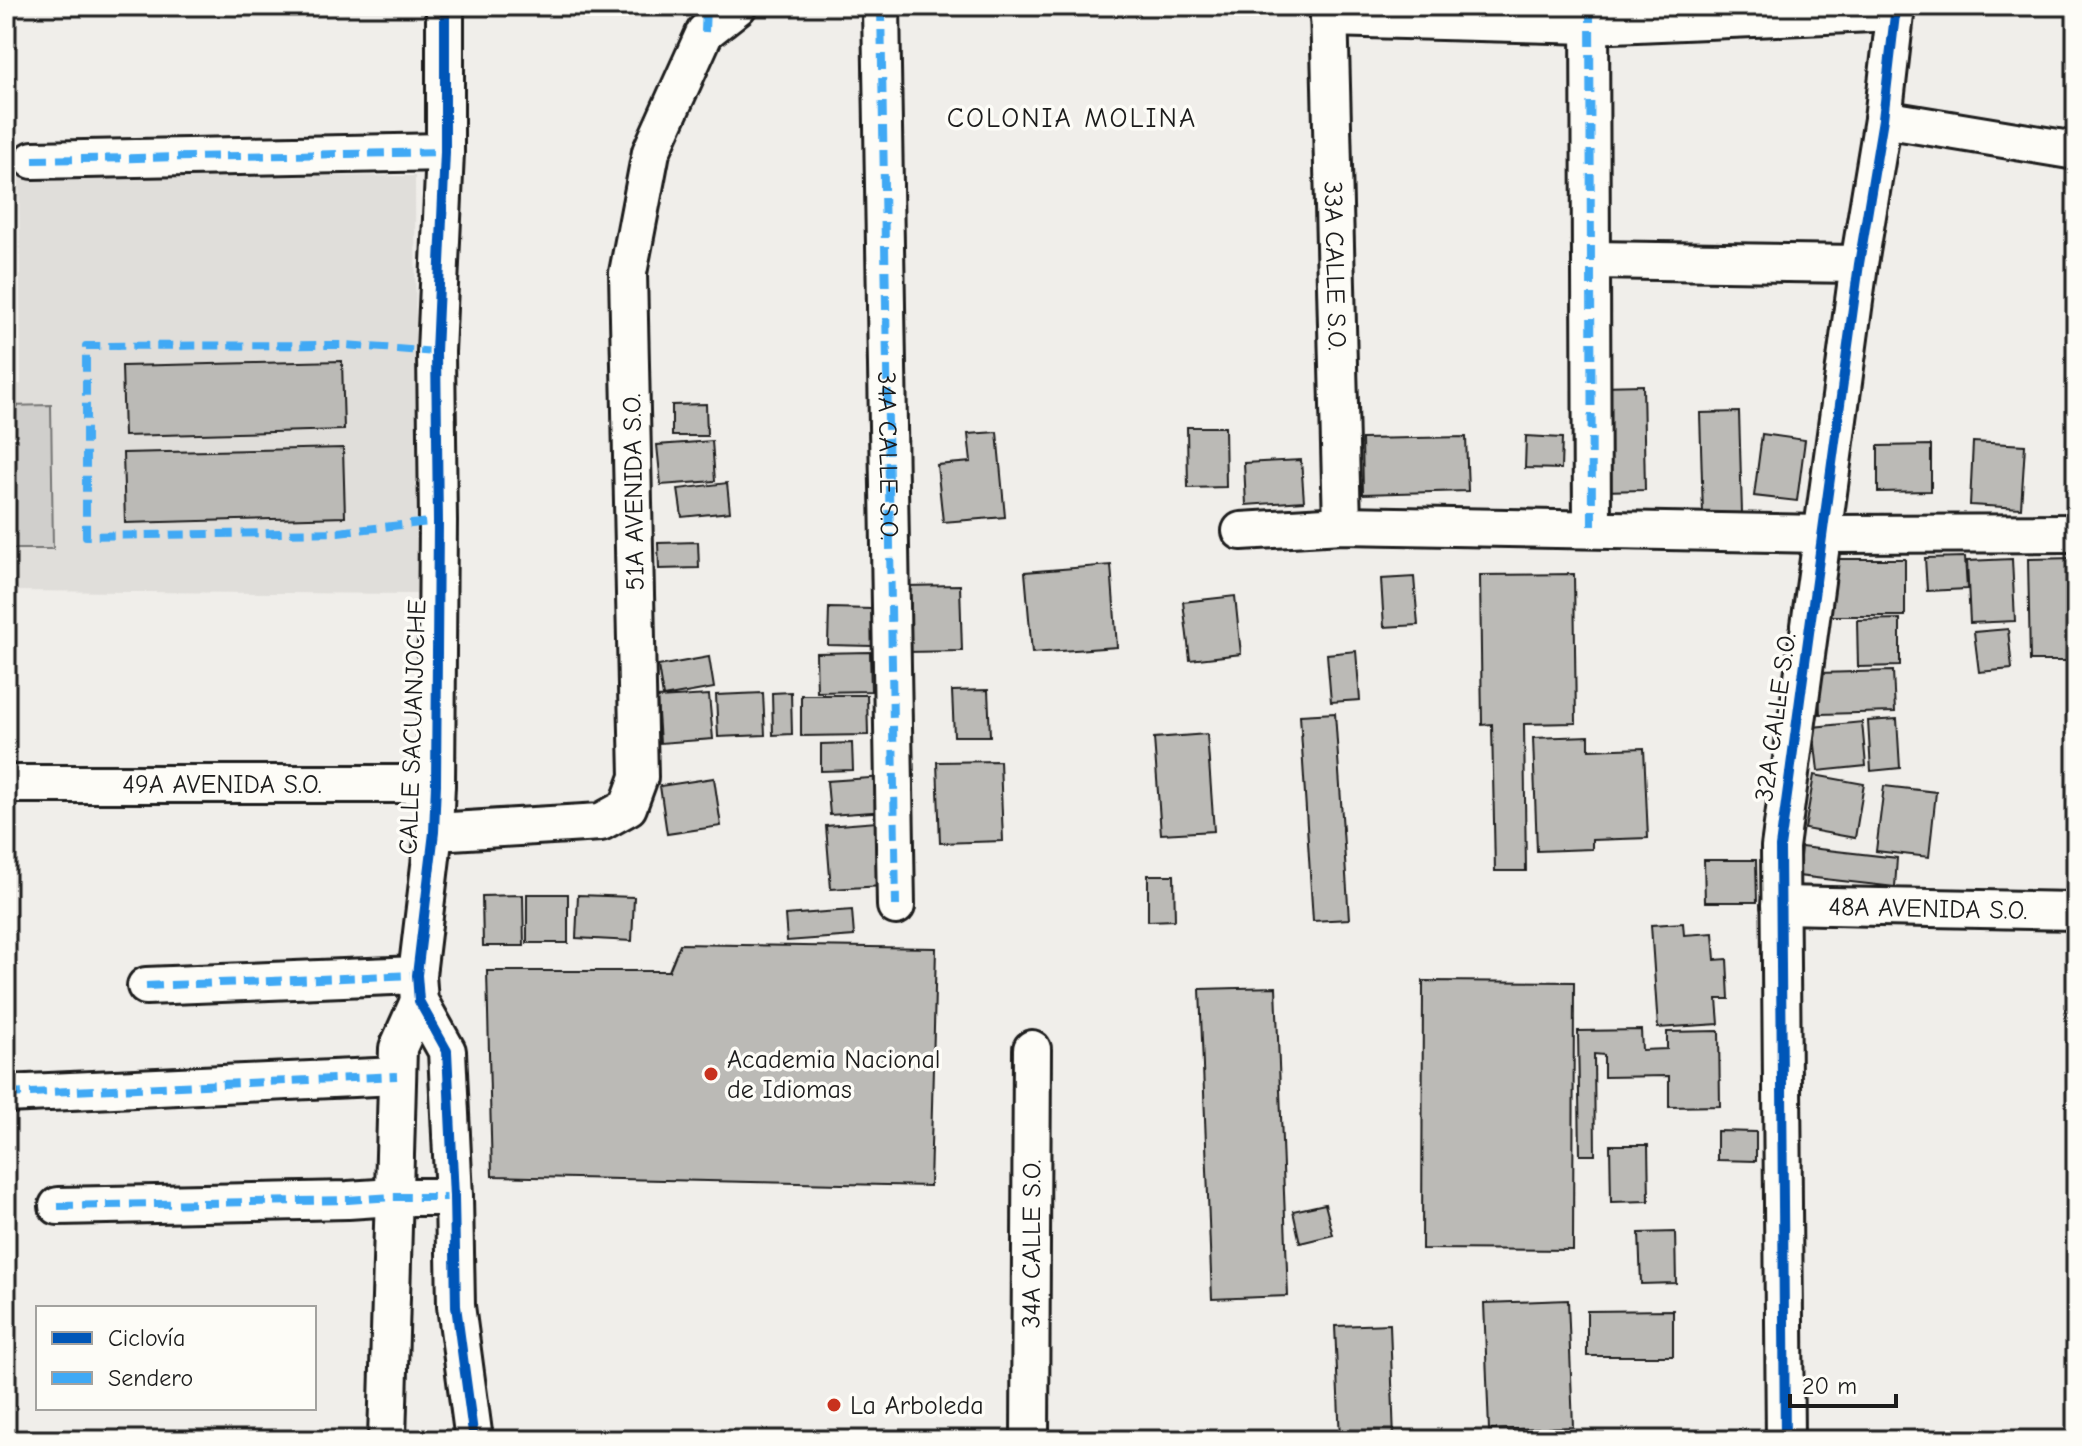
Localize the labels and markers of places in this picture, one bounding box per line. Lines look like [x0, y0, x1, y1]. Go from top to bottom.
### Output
place label: Academia Nacional de Idiomas [727, 1045, 941, 1105]
marker: Academia Nacional de Idiomas [702, 1065, 720, 1083]
place label: La Arboleda [850, 1391, 984, 1421]
marker: La Arboleda [825, 1396, 843, 1414]

